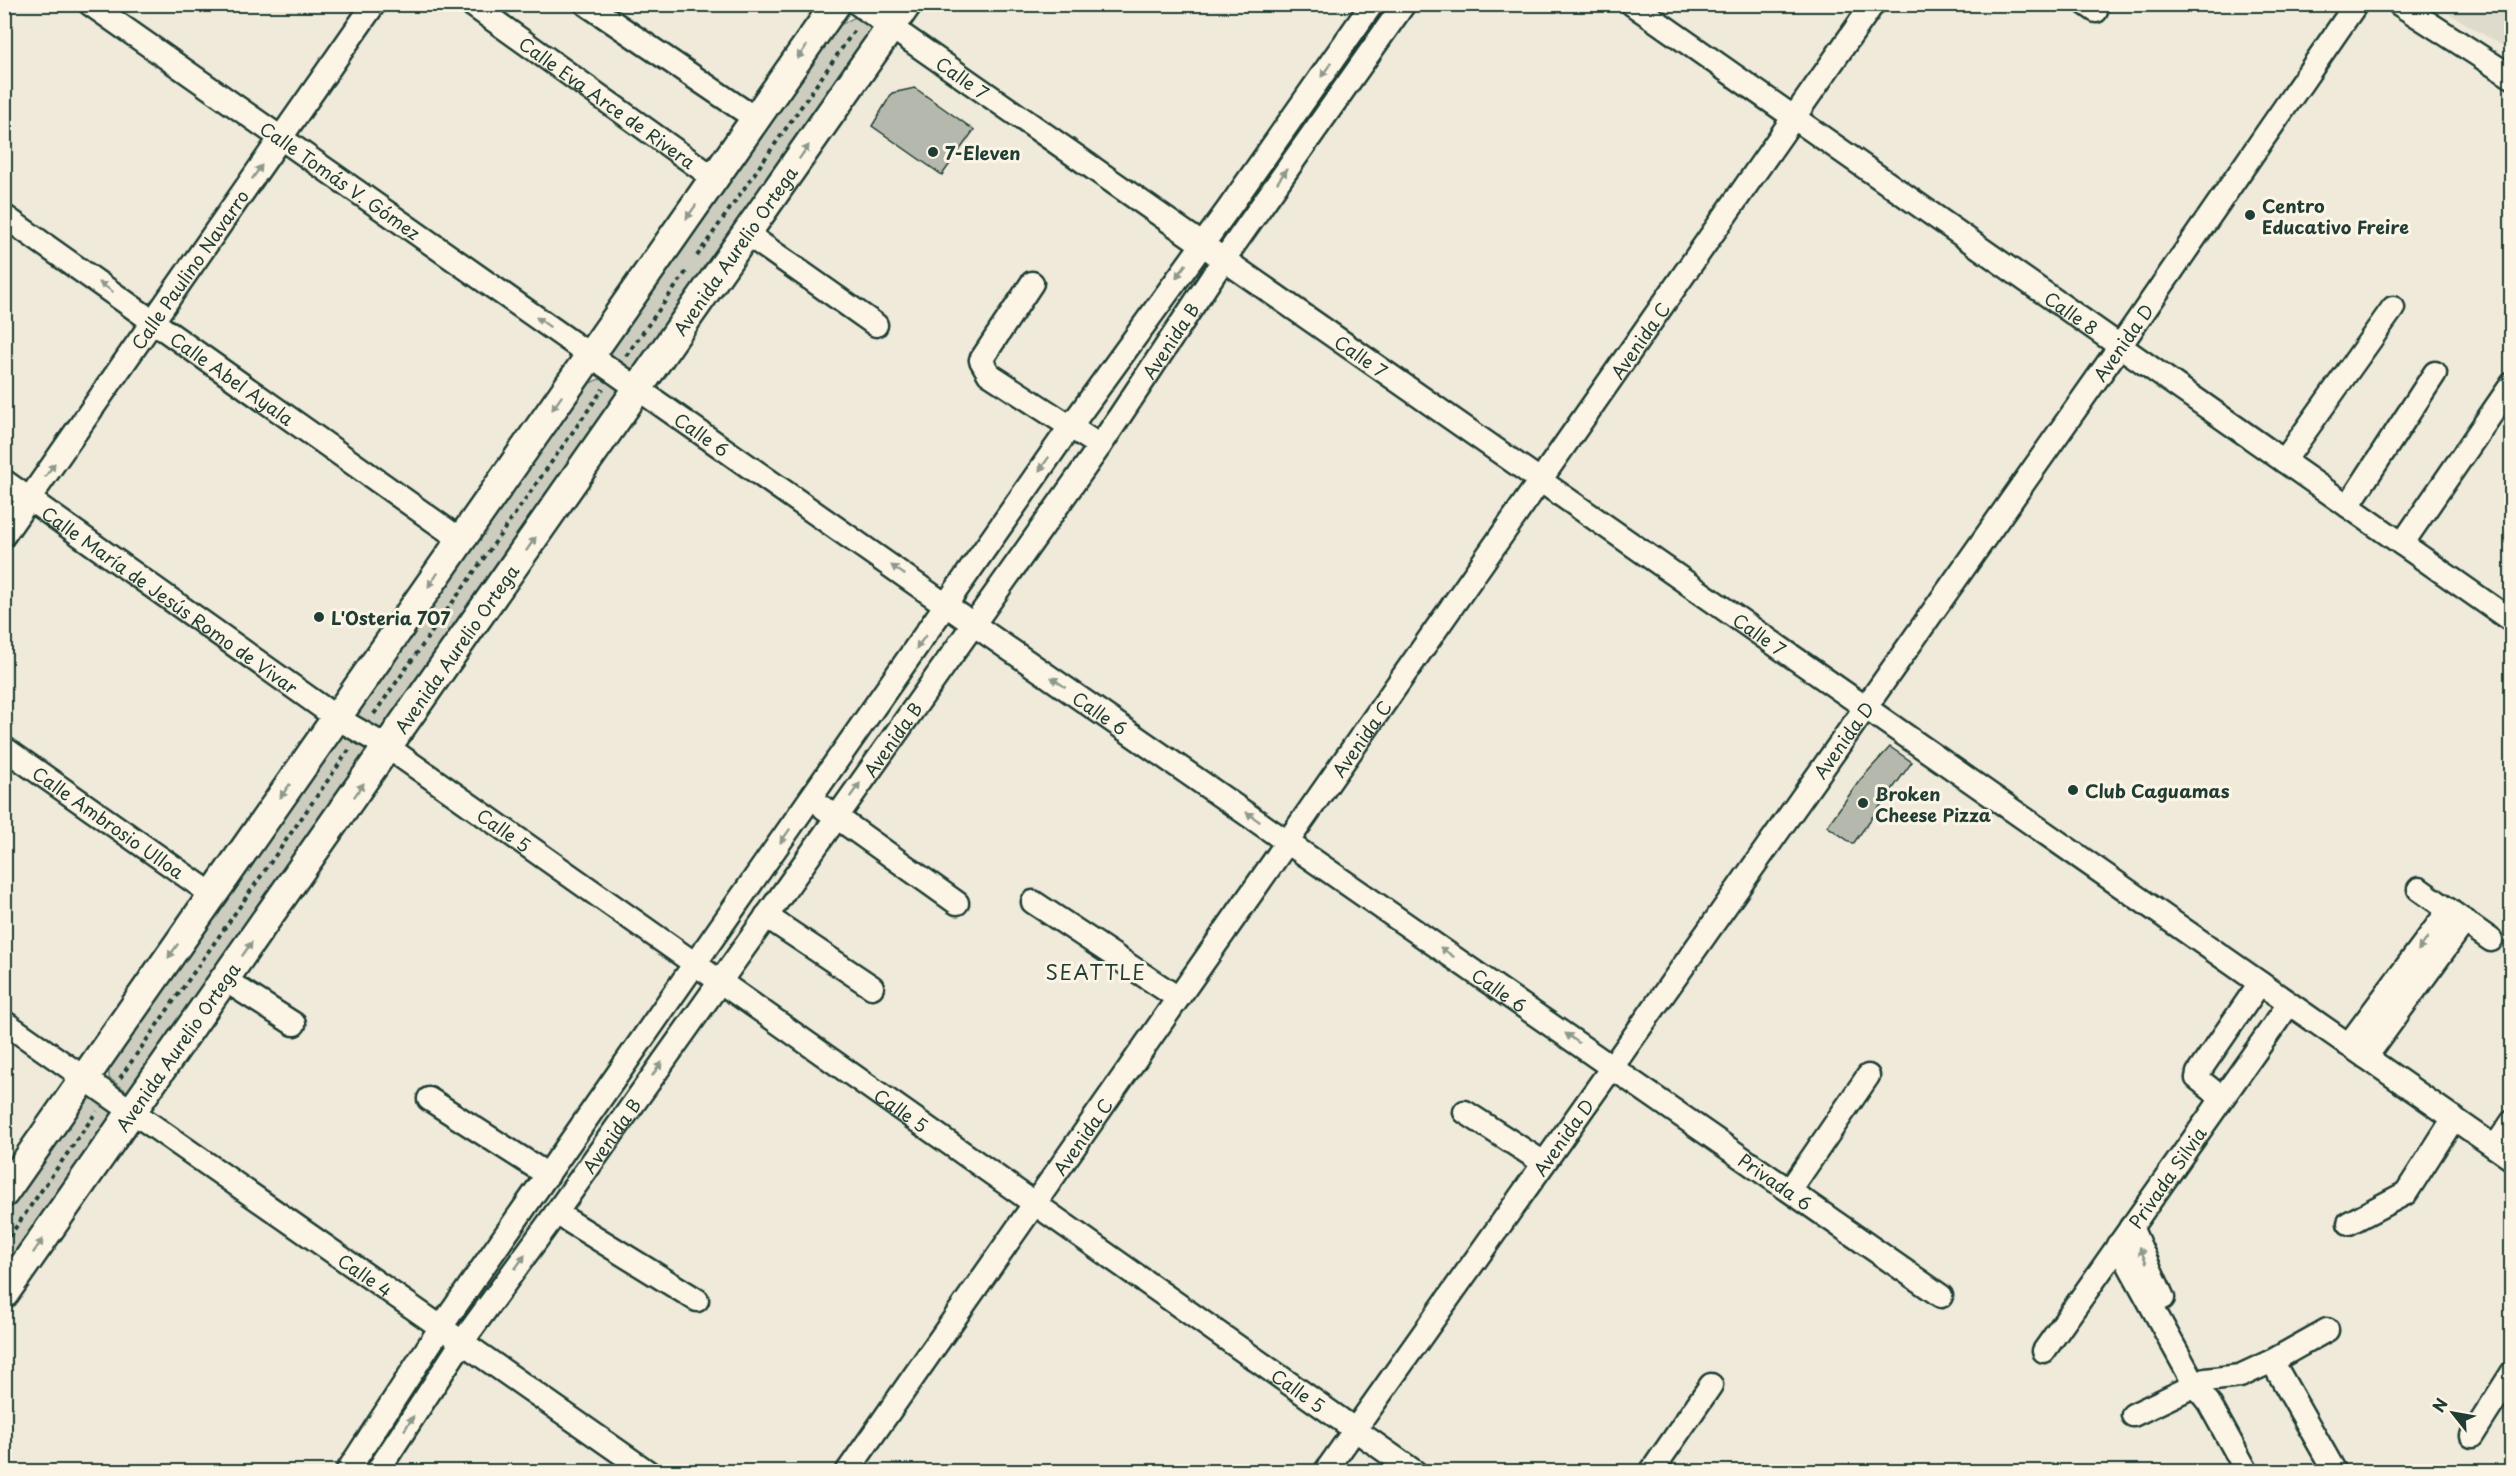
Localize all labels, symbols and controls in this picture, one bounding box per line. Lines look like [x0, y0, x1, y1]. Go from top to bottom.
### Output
street label: Calle Eva Arce de Rivera [514, 29, 701, 174]
one-way arrow [796, 44, 808, 60]
street label: Calle 7 [931, 49, 995, 105]
one-way arrow [1320, 61, 1332, 77]
street label: Calle Tomás V. Gómez [255, 114, 426, 246]
place label: 7-Eleven [945, 139, 1020, 166]
one-way arrow [798, 144, 810, 160]
marker: 7-Eleven [926, 145, 940, 159]
street label: Avenida Aurelio Ortega [666, 160, 804, 340]
one-way arrow [251, 164, 263, 180]
one-way arrow [1276, 168, 1287, 184]
street label: Calle Paulino Navarro [124, 184, 255, 355]
place label: Centro Educativo Freire [2262, 192, 2409, 240]
one-way arrow [685, 204, 697, 220]
marker: Centro Educativo Freire [2243, 208, 2257, 222]
one-way arrow [1175, 263, 1187, 279]
one-way arrow [98, 281, 114, 293]
street label: Calle 8 [2039, 284, 2104, 341]
street label: Avenida C [1603, 296, 1676, 384]
street label: Avenida B [1135, 297, 1205, 384]
street label: Avenida D [2086, 298, 2159, 386]
one-way arrow [535, 316, 551, 328]
street label: Calle Abel Ayala [165, 325, 300, 432]
street label: Calle 7 [1329, 328, 1393, 384]
one-way arrow [551, 395, 563, 411]
street label: Calle 6 [669, 405, 735, 463]
one-way arrow [1038, 456, 1050, 472]
one-way arrow [44, 462, 56, 478]
street label: Calle María de Jesús Romo de Vivar [37, 499, 305, 700]
one-way arrow [525, 536, 537, 552]
street label: Avenida Aurelio Ortega [387, 558, 525, 739]
one-way arrow [890, 565, 906, 576]
one-way arrow [427, 572, 439, 588]
place label: L'Osteria 707 [331, 604, 451, 631]
street label: Calle 7 [1728, 606, 1792, 662]
marker: L'Osteria 707 [312, 610, 326, 624]
one-way arrow [915, 633, 927, 649]
one-way arrow [1050, 676, 1066, 688]
street label: Calle 6 [1067, 684, 1133, 741]
street label: Avenida C [1325, 694, 1398, 782]
street label: Avenida D [1806, 695, 1880, 784]
street label: Avenida B [856, 696, 928, 782]
street label: Calle Ambrosio Ulloa [27, 759, 191, 885]
place label: Club Caguamas [2085, 777, 2230, 804]
place label: Broken Cheese Pizza [1875, 780, 1991, 828]
one-way arrow [353, 782, 365, 798]
one-way arrow [279, 783, 291, 799]
one-way arrow [849, 783, 861, 799]
marker: Club Caguamas [2066, 783, 2080, 797]
marker: Broken Cheese Pizza [1856, 796, 1870, 810]
street label: Calle 5 [472, 801, 537, 858]
one-way arrow [1245, 811, 1261, 823]
one-way arrow [779, 828, 791, 844]
one-way arrow [2418, 936, 2430, 951]
one-way arrow [241, 942, 253, 958]
one-way arrow [167, 943, 179, 959]
one-way arrow [1439, 946, 1456, 957]
street label: Avenida Aurelio Ortega [109, 956, 246, 1137]
district label: SEATTLE [1046, 957, 1146, 987]
street label: Calle 6 [1467, 961, 1533, 1018]
one-way arrow [1564, 1032, 1580, 1044]
one-way arrow [651, 1062, 663, 1078]
street label: Calle 5 [869, 1081, 934, 1138]
street label: Avenida B [575, 1092, 647, 1178]
street label: Avenida C [1046, 1092, 1119, 1180]
street label: Avenida D [1526, 1093, 1600, 1181]
street label: Privada Silvia [2122, 1120, 2213, 1233]
street label: Privada 6 [1733, 1146, 1818, 1216]
one-way arrow [32, 1239, 44, 1255]
street label: Calle 4 [333, 1246, 398, 1303]
one-way arrow [2138, 1246, 2147, 1264]
one-way arrow [514, 1255, 526, 1271]
street label: Calle 5 [1266, 1361, 1331, 1418]
north arrow [2423, 1383, 2483, 1443]
text: N [2426, 1393, 2453, 1416]
one-way arrow [403, 1415, 415, 1431]

